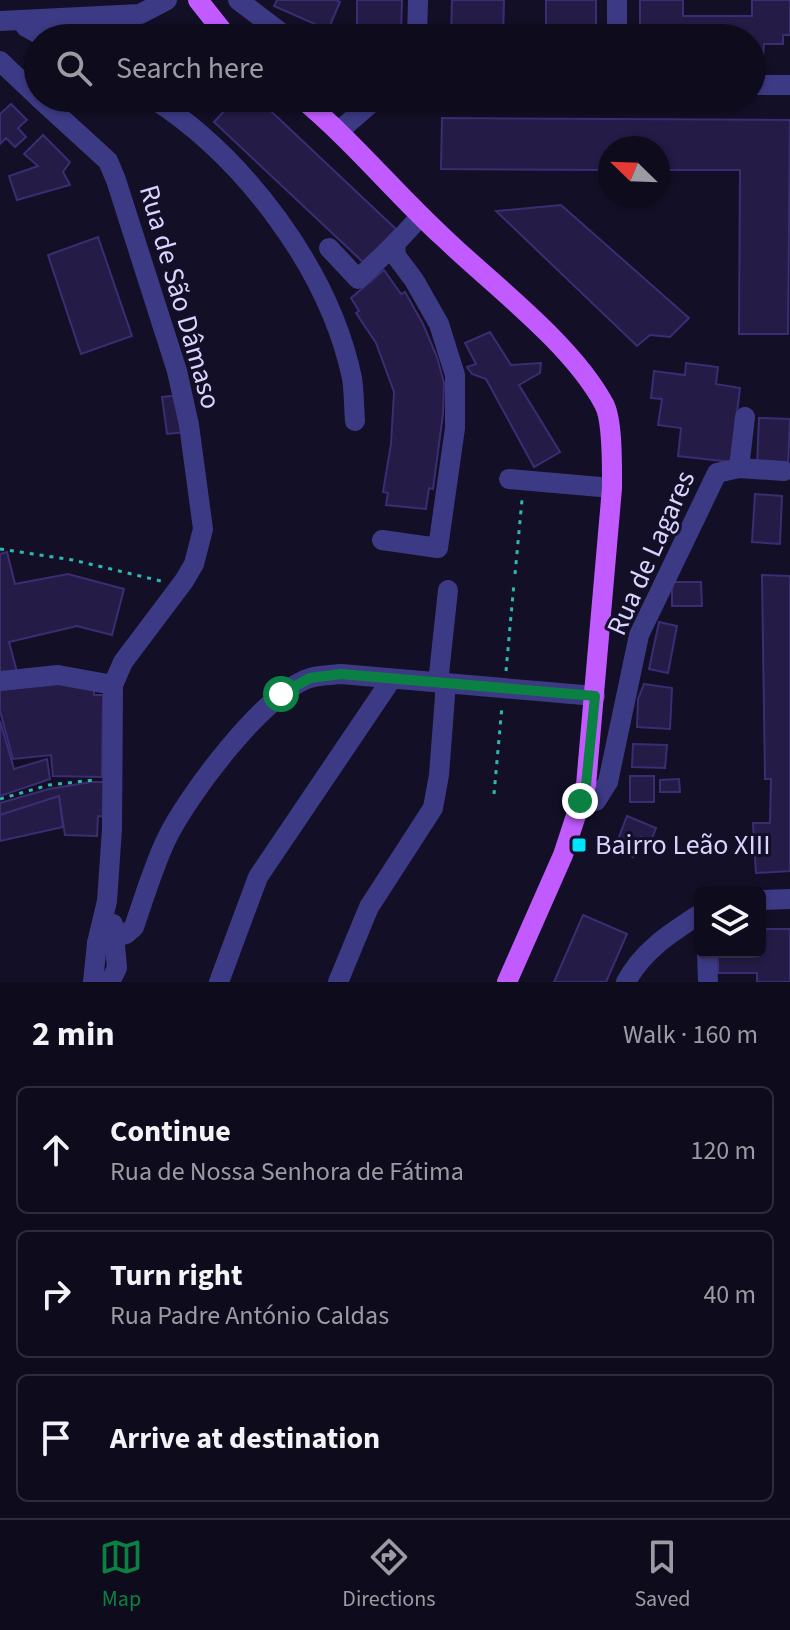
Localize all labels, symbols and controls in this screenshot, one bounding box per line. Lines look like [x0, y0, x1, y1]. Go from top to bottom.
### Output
search box [24, 24, 766, 112]
icon: search [52, 46, 96, 90]
text: Search here [116, 47, 264, 90]
north arrow [598, 136, 670, 208]
street label: Rua de São Dâmaso [129, 180, 231, 414]
street label: Rua de Lagares [597, 464, 705, 642]
route start [263, 676, 299, 712]
route end [562, 783, 598, 819]
place label: Bairro Leão XIII [595, 825, 771, 865]
marker: Bairro Leão XIII [570, 836, 588, 854]
map controls [694, 886, 766, 958]
button: layers [694, 886, 766, 958]
text: 2 min [32, 1010, 115, 1059]
text: Walk · 160 m [623, 1016, 758, 1053]
text: Continue [110, 1110, 231, 1153]
icon: ahead [34, 1128, 78, 1172]
text: 120 m [690, 1132, 756, 1169]
text: Rua de Nossa Senhora de Fátima [110, 1153, 464, 1190]
text: Turn right [110, 1254, 242, 1297]
icon: right [34, 1272, 78, 1316]
text: 40 m [703, 1276, 756, 1313]
text: Rua Padre António Caldas [110, 1297, 389, 1334]
icon: arrive [34, 1416, 78, 1460]
text: Arrive at destination [110, 1417, 380, 1460]
tab: Map [99, 1535, 143, 1615]
tab: Directions [342, 1535, 435, 1615]
tab: Saved [634, 1535, 691, 1615]

